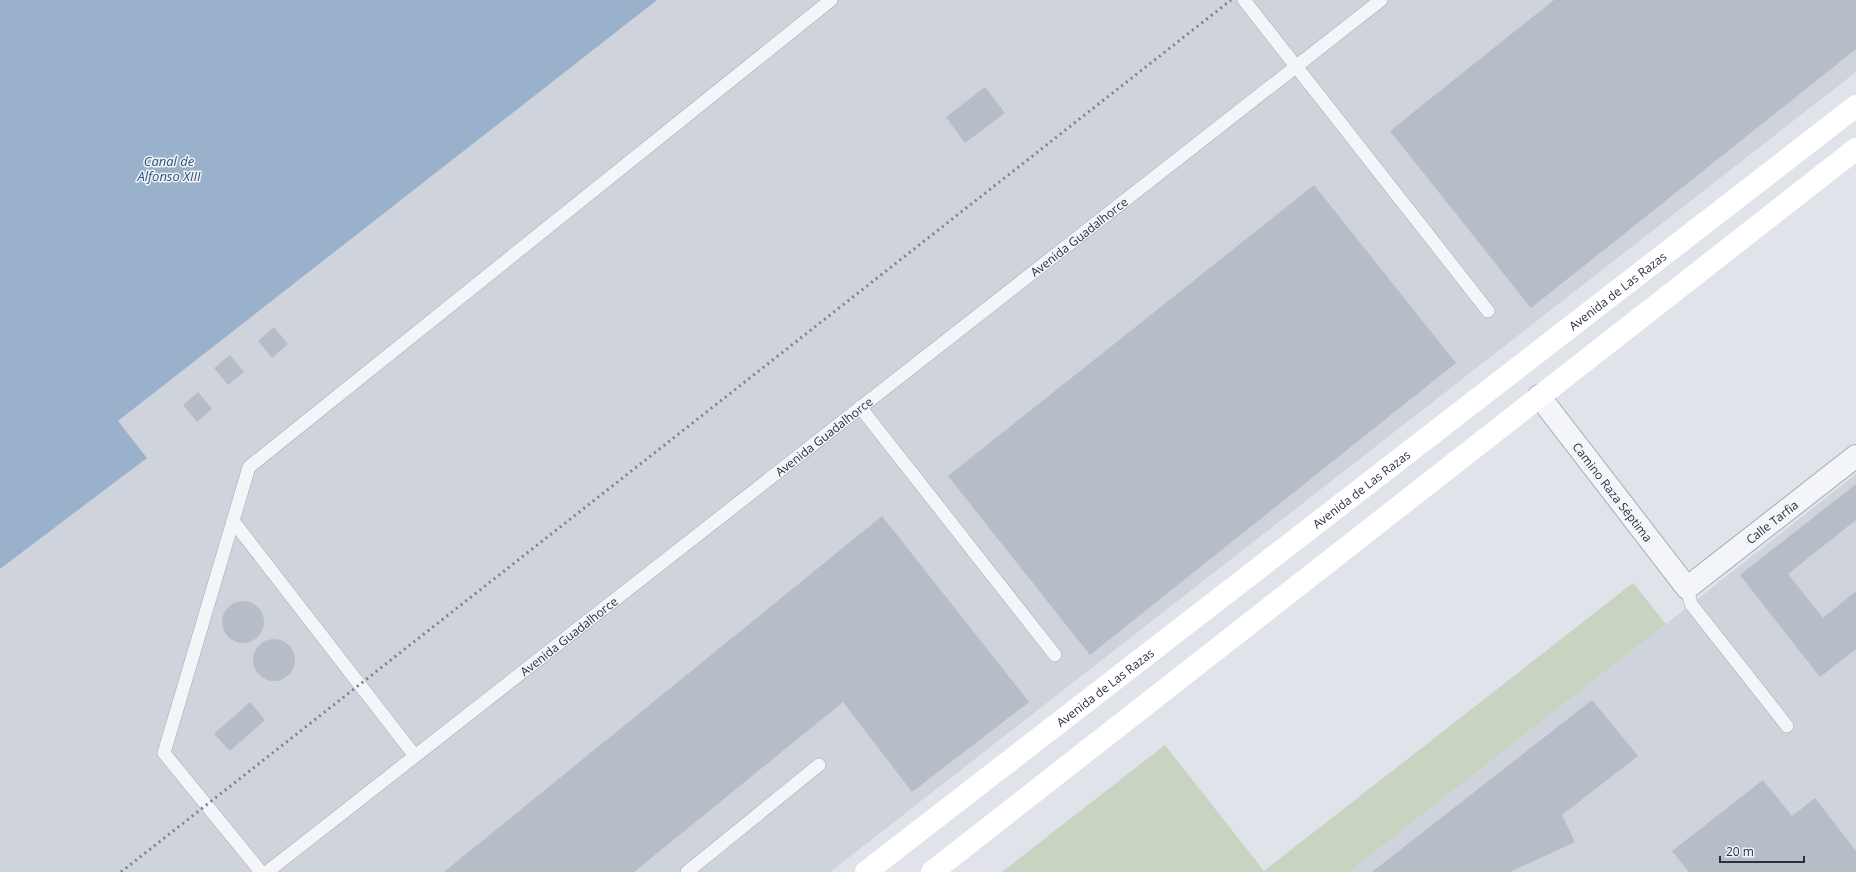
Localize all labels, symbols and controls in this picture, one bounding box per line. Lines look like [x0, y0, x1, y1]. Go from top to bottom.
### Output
water label: Canal de Alfonso XIII [136, 152, 201, 185]
street label: Avenida Guadalhorce [1026, 193, 1131, 280]
street label: Avenida de Las Razas [1565, 247, 1670, 334]
street label: Avenida Guadalhorce [771, 392, 876, 480]
street label: Camino Raza Séptima [1569, 439, 1657, 545]
street label: Avenida de Las Razas [1309, 446, 1414, 532]
street label: Calle Tarfia [1742, 496, 1801, 548]
street label: Avenida Guadalhorce [516, 592, 621, 680]
street label: Avenida de Las Razas [1053, 644, 1157, 730]
scale bar [1720, 838, 1804, 864]
text: 20 m [1726, 843, 1754, 860]

